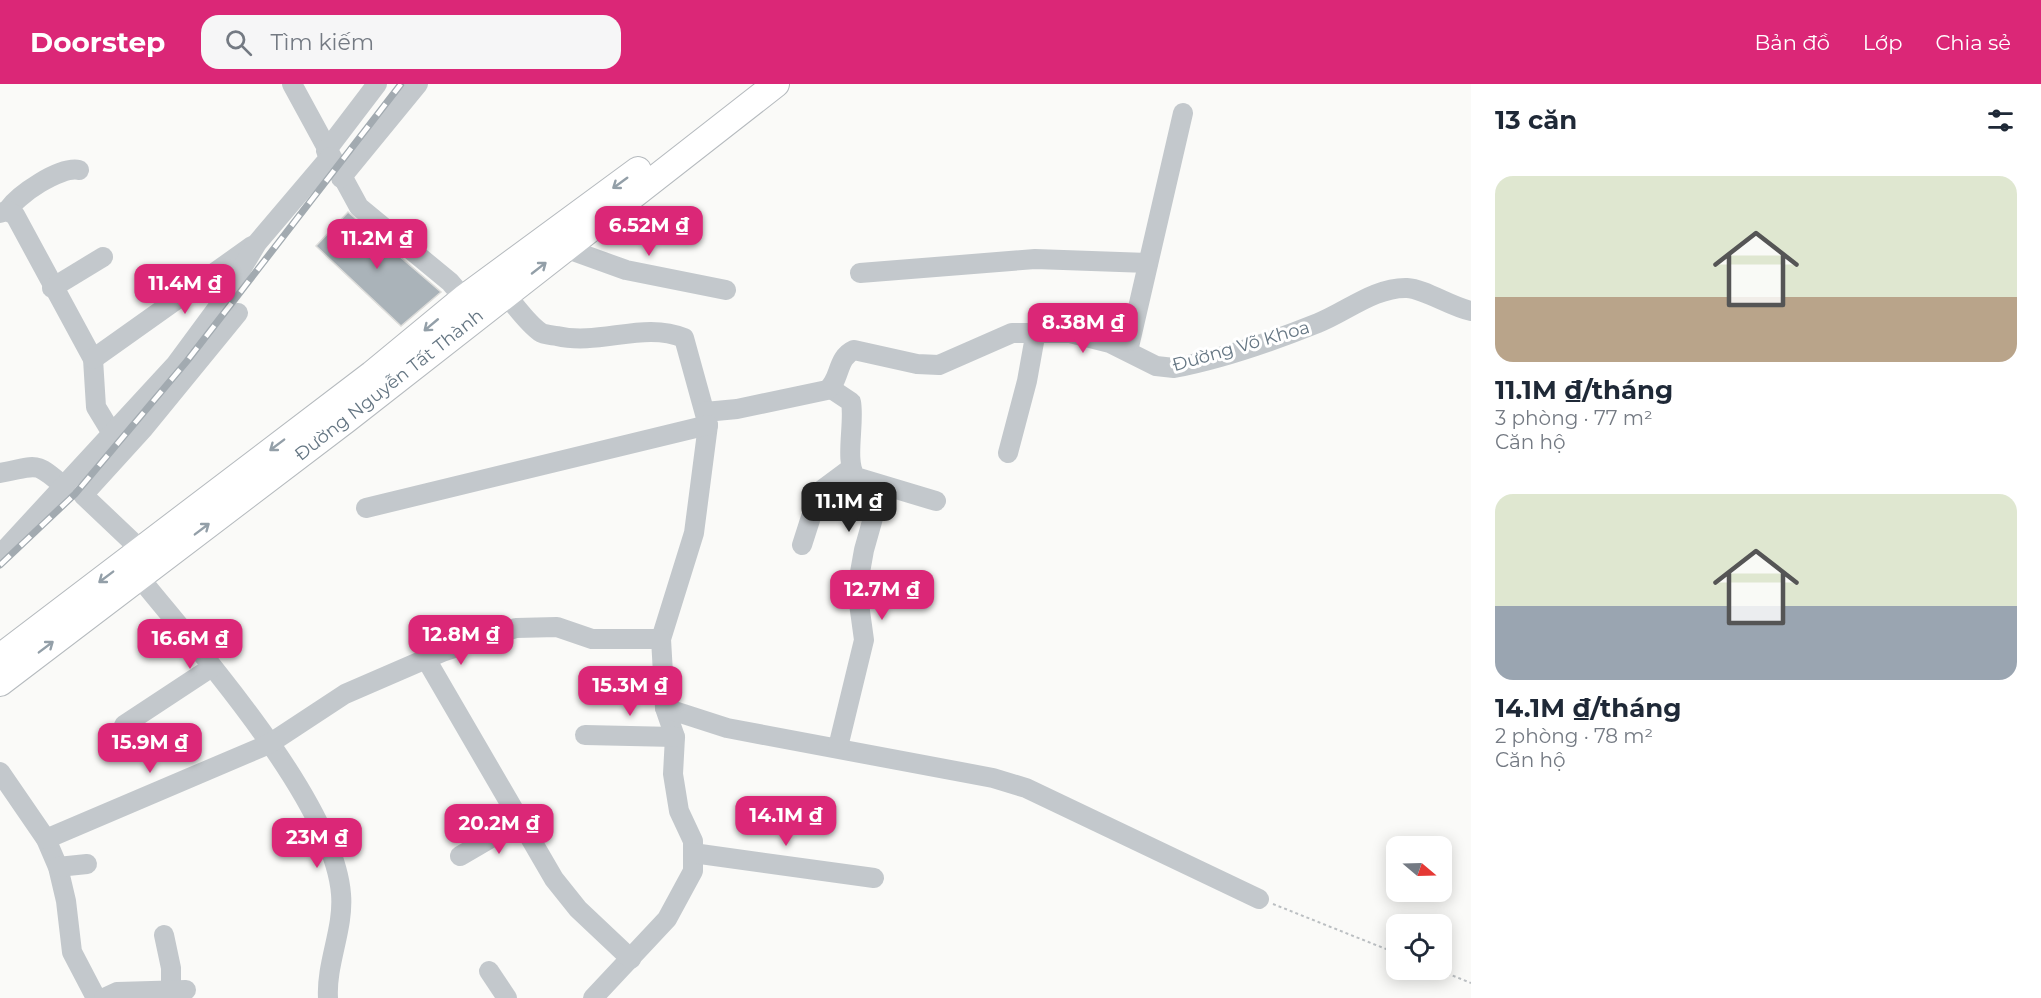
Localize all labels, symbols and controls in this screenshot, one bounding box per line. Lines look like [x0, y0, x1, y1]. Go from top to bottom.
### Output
search box [201, 15, 621, 69]
text: Doorstep [30, 25, 165, 59]
icon: search [222, 26, 255, 59]
text: Tìm kiếm [270, 29, 374, 56]
text: Bản đồ [1754, 30, 1830, 55]
text: Lớp [1863, 30, 1902, 55]
text: Chia sẻ [1935, 30, 2011, 55]
text: 13 căn [1495, 104, 1577, 136]
icon: filters [1984, 104, 2017, 137]
one-way arrow [613, 177, 629, 189]
pin: 6.52M ₫ [594, 206, 704, 257]
text: 6.52M ₫ [609, 213, 689, 237]
icon: home [1702, 215, 1810, 323]
pin: 11.2M ₫ [322, 219, 432, 270]
text: 11.2M ₫ [341, 226, 413, 250]
one-way arrow [530, 262, 546, 275]
pin: 11.4M ₫ [130, 264, 240, 315]
text: 11.4M ₫ [148, 271, 222, 295]
pin: 8.38M ₫ [1028, 303, 1138, 354]
street label: Đường Nguyễn Tất Thành [290, 304, 488, 466]
text: 8.38M ₫ [1042, 310, 1124, 334]
street label: Đường Võ Khoa [1170, 316, 1312, 376]
one-way arrow [423, 319, 439, 332]
text: 11.1M ₫/tháng [1495, 374, 1673, 406]
text: 3 phòng · 77 m² [1495, 406, 1653, 430]
text: Căn hộ [1495, 430, 1566, 454]
one-way arrow [270, 439, 286, 452]
pin: 11.1M ₫ [794, 482, 904, 533]
text: 11.1M ₫ [815, 489, 883, 513]
one-way arrow [193, 523, 209, 535]
icon: home [1702, 533, 1810, 641]
one-way arrow [98, 570, 114, 583]
pin: 12.7M ₫ [827, 570, 937, 621]
text: 12.7M ₫ [844, 577, 920, 601]
pin: 12.8M ₫ [406, 615, 516, 666]
pin: 16.6M ₫ [135, 619, 245, 670]
text: 12.8M ₫ [422, 622, 500, 646]
text: 16.6M ₫ [151, 626, 229, 650]
one-way arrow [38, 641, 54, 654]
pin: 15.3M ₫ [575, 666, 685, 717]
text: 15.3M ₫ [592, 673, 668, 697]
text: 14.1M ₫/tháng [1495, 692, 1682, 724]
pin: 15.9M ₫ [95, 723, 205, 774]
text: 2 phòng · 78 m² [1495, 724, 1653, 748]
text: 15.9M ₫ [112, 730, 188, 754]
text: Căn hộ [1495, 748, 1566, 772]
pin: 14.1M ₫ [731, 796, 841, 847]
text: 14.1M ₫ [749, 803, 823, 827]
pin: 20.2M ₫ [444, 804, 554, 855]
text: 20.2M ₫ [459, 811, 539, 835]
pin: 23M ₫ [275, 818, 359, 869]
text: 23M ₫ [286, 825, 348, 849]
north arrow [1386, 836, 1452, 902]
map controls [1386, 836, 1452, 980]
button: locate [1386, 914, 1452, 980]

